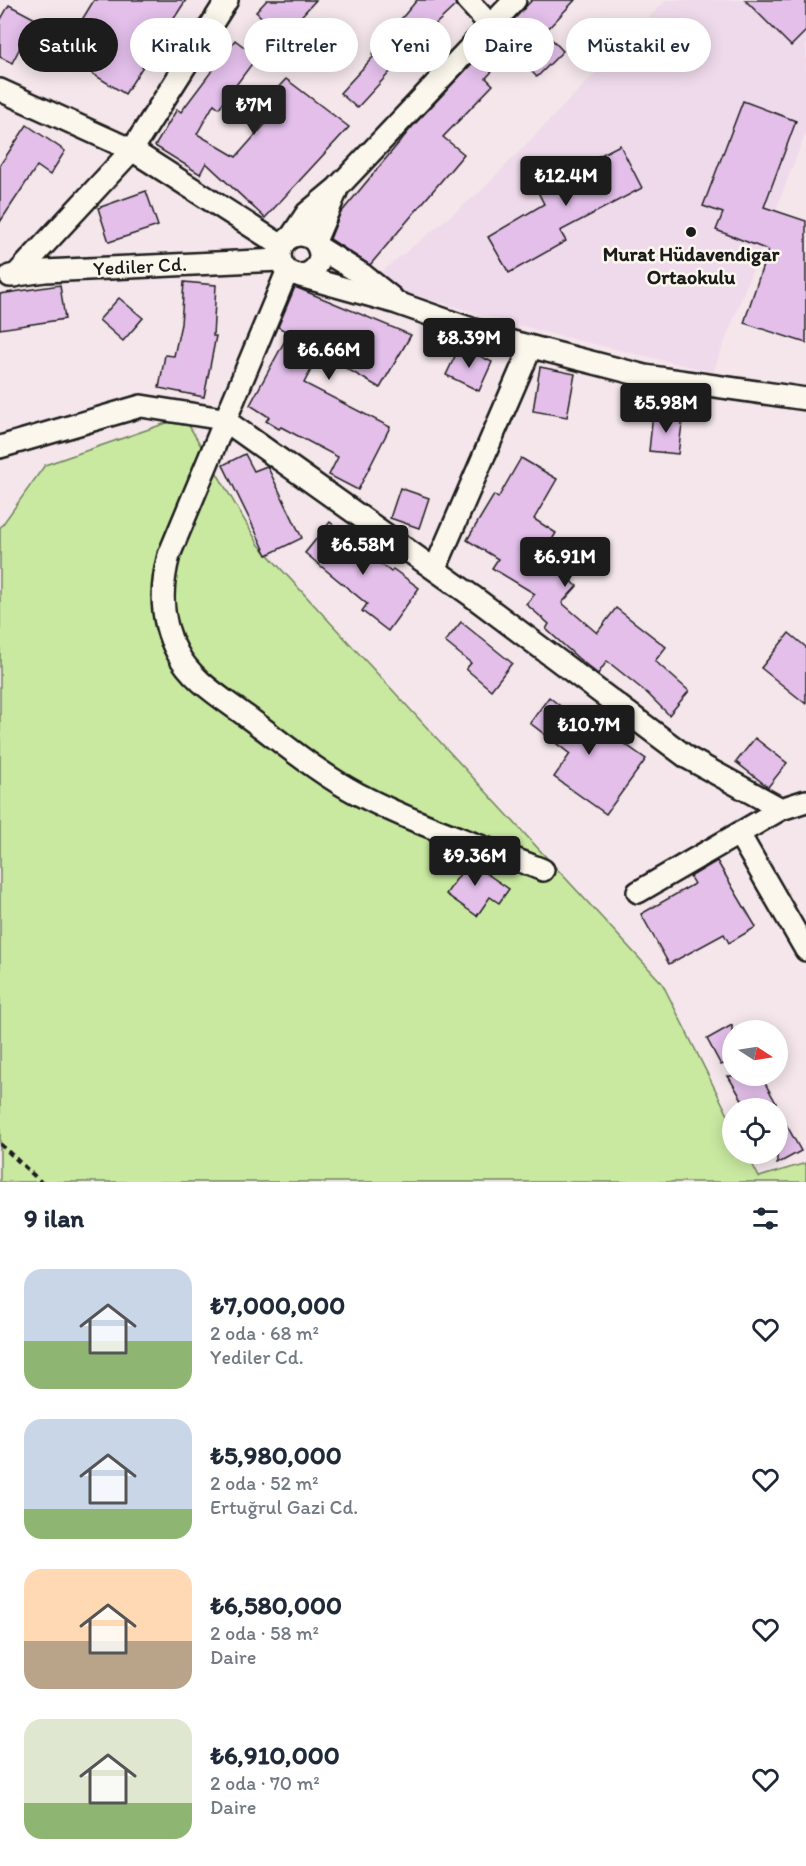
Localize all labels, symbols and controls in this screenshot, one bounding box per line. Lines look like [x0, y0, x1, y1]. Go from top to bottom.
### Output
chip: Satılık [18, 18, 118, 72]
chip: Kiralık [130, 18, 232, 72]
chip: Filtreler [244, 18, 358, 72]
chip: Yeni [370, 18, 451, 72]
chip: Daire [463, 18, 554, 72]
chip: Müstakil ev [566, 18, 711, 72]
pin: ₺7M [225, 85, 283, 136]
text: ₺7M [236, 92, 272, 116]
pin: ₺12.4M [517, 156, 615, 207]
text: ₺12.4M [534, 163, 598, 187]
marker: Murat Hüdavendigar Ortaokulu [684, 225, 698, 239]
place label: Murat Hüdavendigar Ortaokulu [603, 242, 780, 289]
street label: Yediler Cd. [93, 252, 187, 280]
pin: ₺8.39M [420, 318, 518, 369]
text: ₺8.39M [437, 325, 501, 349]
pin: ₺6.66M [280, 330, 378, 381]
text: ₺6.66M [297, 337, 361, 361]
pin: ₺5.98M [617, 383, 715, 434]
text: ₺5.98M [634, 390, 698, 414]
pin: ₺6.58M [314, 525, 412, 576]
text: ₺6.58M [331, 532, 395, 556]
pin: ₺6.91M [516, 537, 614, 588]
text: ₺6.91M [534, 544, 596, 568]
pin: ₺10.7M [540, 705, 638, 756]
text: ₺10.7M [558, 712, 620, 736]
pin: ₺9.36M [426, 836, 524, 887]
text: ₺9.36M [443, 843, 507, 867]
north arrow [722, 1020, 788, 1086]
map controls [722, 1020, 788, 1164]
button: locate [722, 1098, 788, 1164]
text: 9 ilan [24, 1202, 84, 1234]
icon: filters [749, 1202, 782, 1235]
text: ₺7,000,000 [210, 1289, 345, 1321]
icon: home [72, 1293, 144, 1365]
icon: heart [749, 1313, 782, 1346]
text: 2 oda · 68 m² [210, 1321, 319, 1345]
text: Yediler Cd. [210, 1345, 304, 1369]
text: ₺5,980,000 [210, 1439, 342, 1471]
icon: home [72, 1443, 144, 1515]
icon: heart [749, 1463, 782, 1496]
text: 2 oda · 52 m² [210, 1471, 319, 1495]
text: Ertuğrul Gazi Cd. [210, 1495, 358, 1519]
text: ₺6,580,000 [210, 1589, 342, 1621]
icon: home [72, 1593, 144, 1665]
icon: heart [749, 1613, 782, 1646]
text: 2 oda · 58 m² [210, 1621, 319, 1645]
text: Daire [210, 1645, 256, 1669]
text: ₺6,910,000 [210, 1739, 340, 1771]
icon: home [72, 1743, 144, 1815]
icon: heart [749, 1763, 782, 1796]
text: 2 oda · 70 m² [210, 1771, 320, 1795]
text: Daire [210, 1795, 256, 1819]

